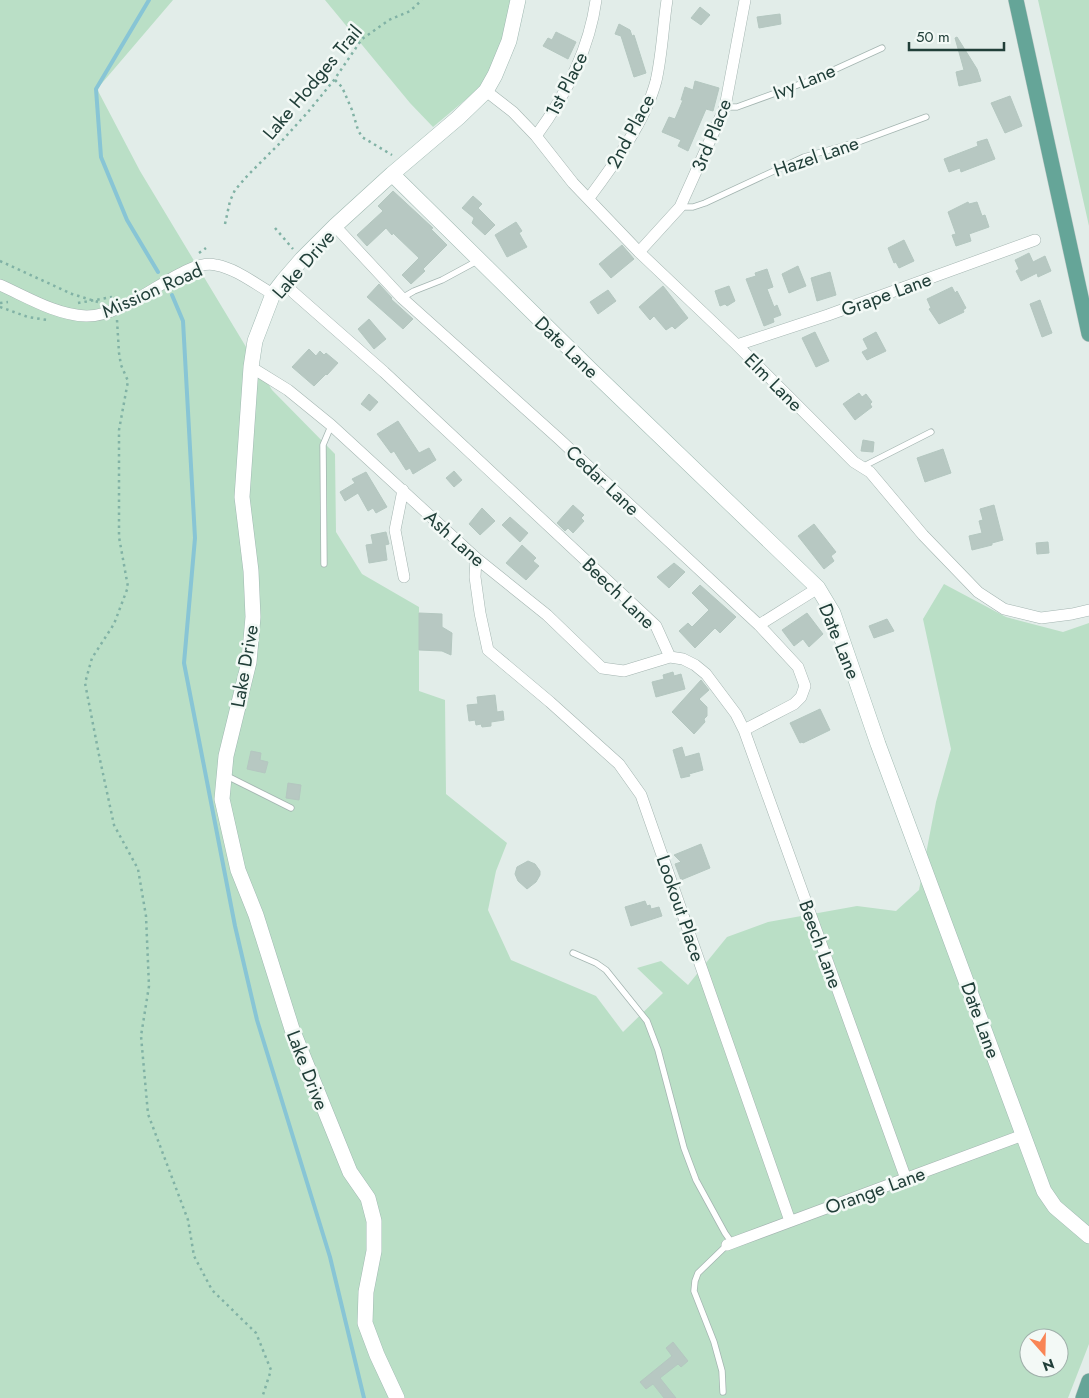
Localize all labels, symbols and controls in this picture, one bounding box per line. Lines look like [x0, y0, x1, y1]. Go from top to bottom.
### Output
street label: Lake Hodges Trail [256, 19, 368, 146]
scale bar [909, 20, 1004, 52]
text: 50 m [916, 26, 950, 48]
street label: 1st Place [539, 47, 594, 121]
street label: Ivy Lane [769, 57, 840, 106]
street label: 2nd Place [600, 89, 661, 173]
street label: 3rd Place [685, 95, 738, 176]
street label: Hazel Lane [770, 129, 863, 184]
street label: Lake Drive [266, 224, 341, 305]
street label: Mission Road [98, 256, 207, 325]
street label: Grape Lane [837, 266, 935, 323]
street label: Date Lane [529, 310, 605, 385]
street label: Elm Lane [738, 347, 809, 418]
street label: Cedar Lane [560, 439, 646, 522]
street label: Ash Lane [418, 504, 491, 573]
street label: Beech Lane [576, 552, 661, 635]
street label: Date Lane [812, 599, 867, 683]
street label: Lake Drive [224, 622, 265, 710]
street label: Lookout Place [650, 851, 711, 965]
street label: Beech Lane [792, 896, 849, 992]
street label: Date Lane [954, 978, 1007, 1062]
street label: Lake Drive [280, 1026, 335, 1114]
street label: Orange Lane [821, 1160, 929, 1221]
north arrow [1019, 1328, 1069, 1378]
text: N [1040, 1354, 1057, 1377]

